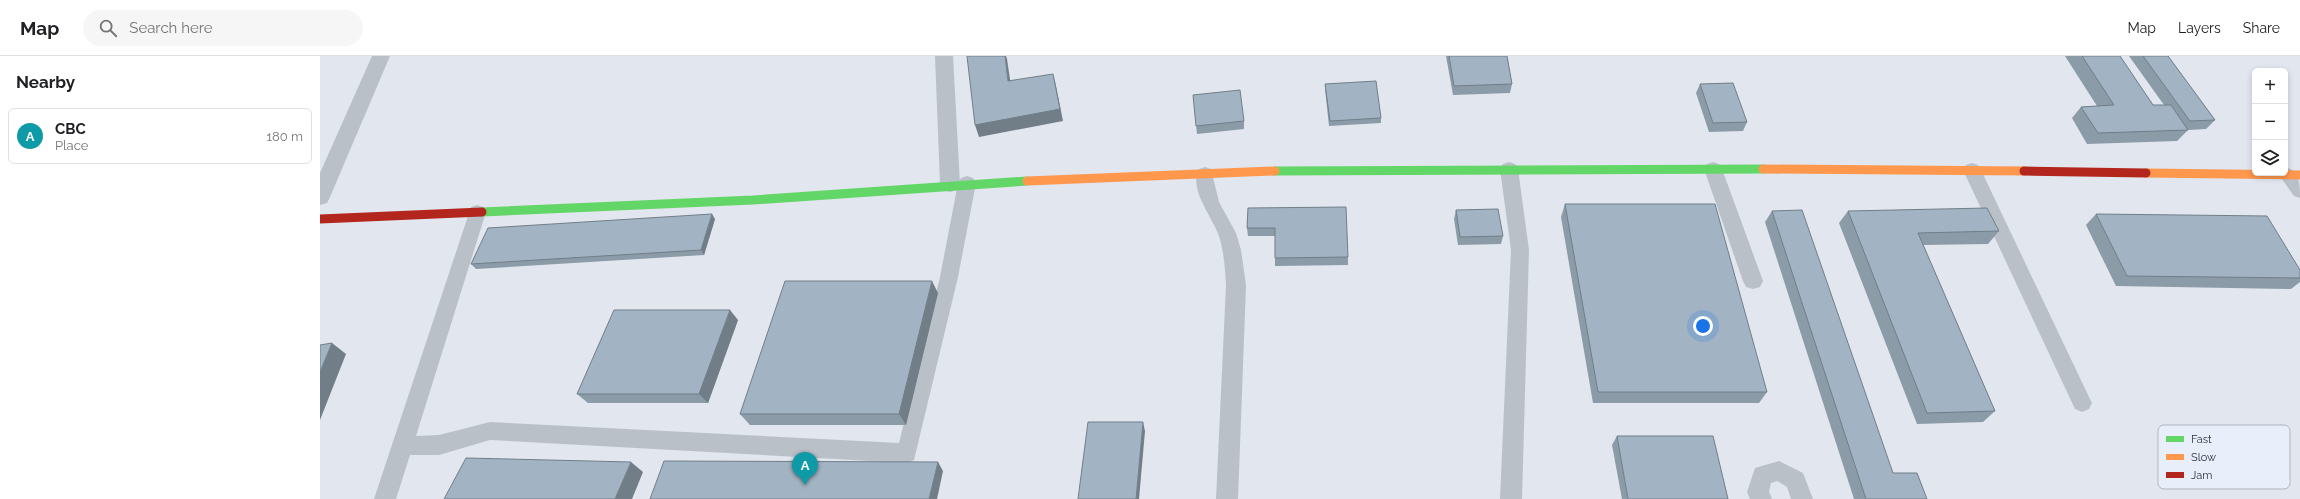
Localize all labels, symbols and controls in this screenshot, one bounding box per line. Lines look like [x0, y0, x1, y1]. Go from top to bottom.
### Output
search box [83, 10, 363, 46]
text: Map [20, 17, 59, 39]
icon: search [97, 17, 119, 39]
text: Search here [129, 19, 213, 37]
text: Map [2128, 20, 2156, 36]
text: Layers [2178, 20, 2221, 36]
text: Share [2243, 20, 2280, 36]
map controls [2252, 68, 2288, 176]
button: + [2252, 68, 2288, 104]
text: Nearby [16, 72, 75, 92]
button: − [2252, 104, 2288, 140]
text: СВС [55, 120, 86, 138]
text: A [26, 129, 34, 144]
text: 180 m [267, 129, 303, 144]
text: Place [55, 138, 88, 153]
button: layers [2252, 140, 2288, 176]
your location [1693, 316, 1713, 336]
legend [2158, 425, 2290, 489]
text: Fast [2191, 433, 2212, 446]
text: Slow [2191, 451, 2216, 464]
pin: A [792, 452, 818, 485]
text: Jam [2191, 469, 2212, 482]

